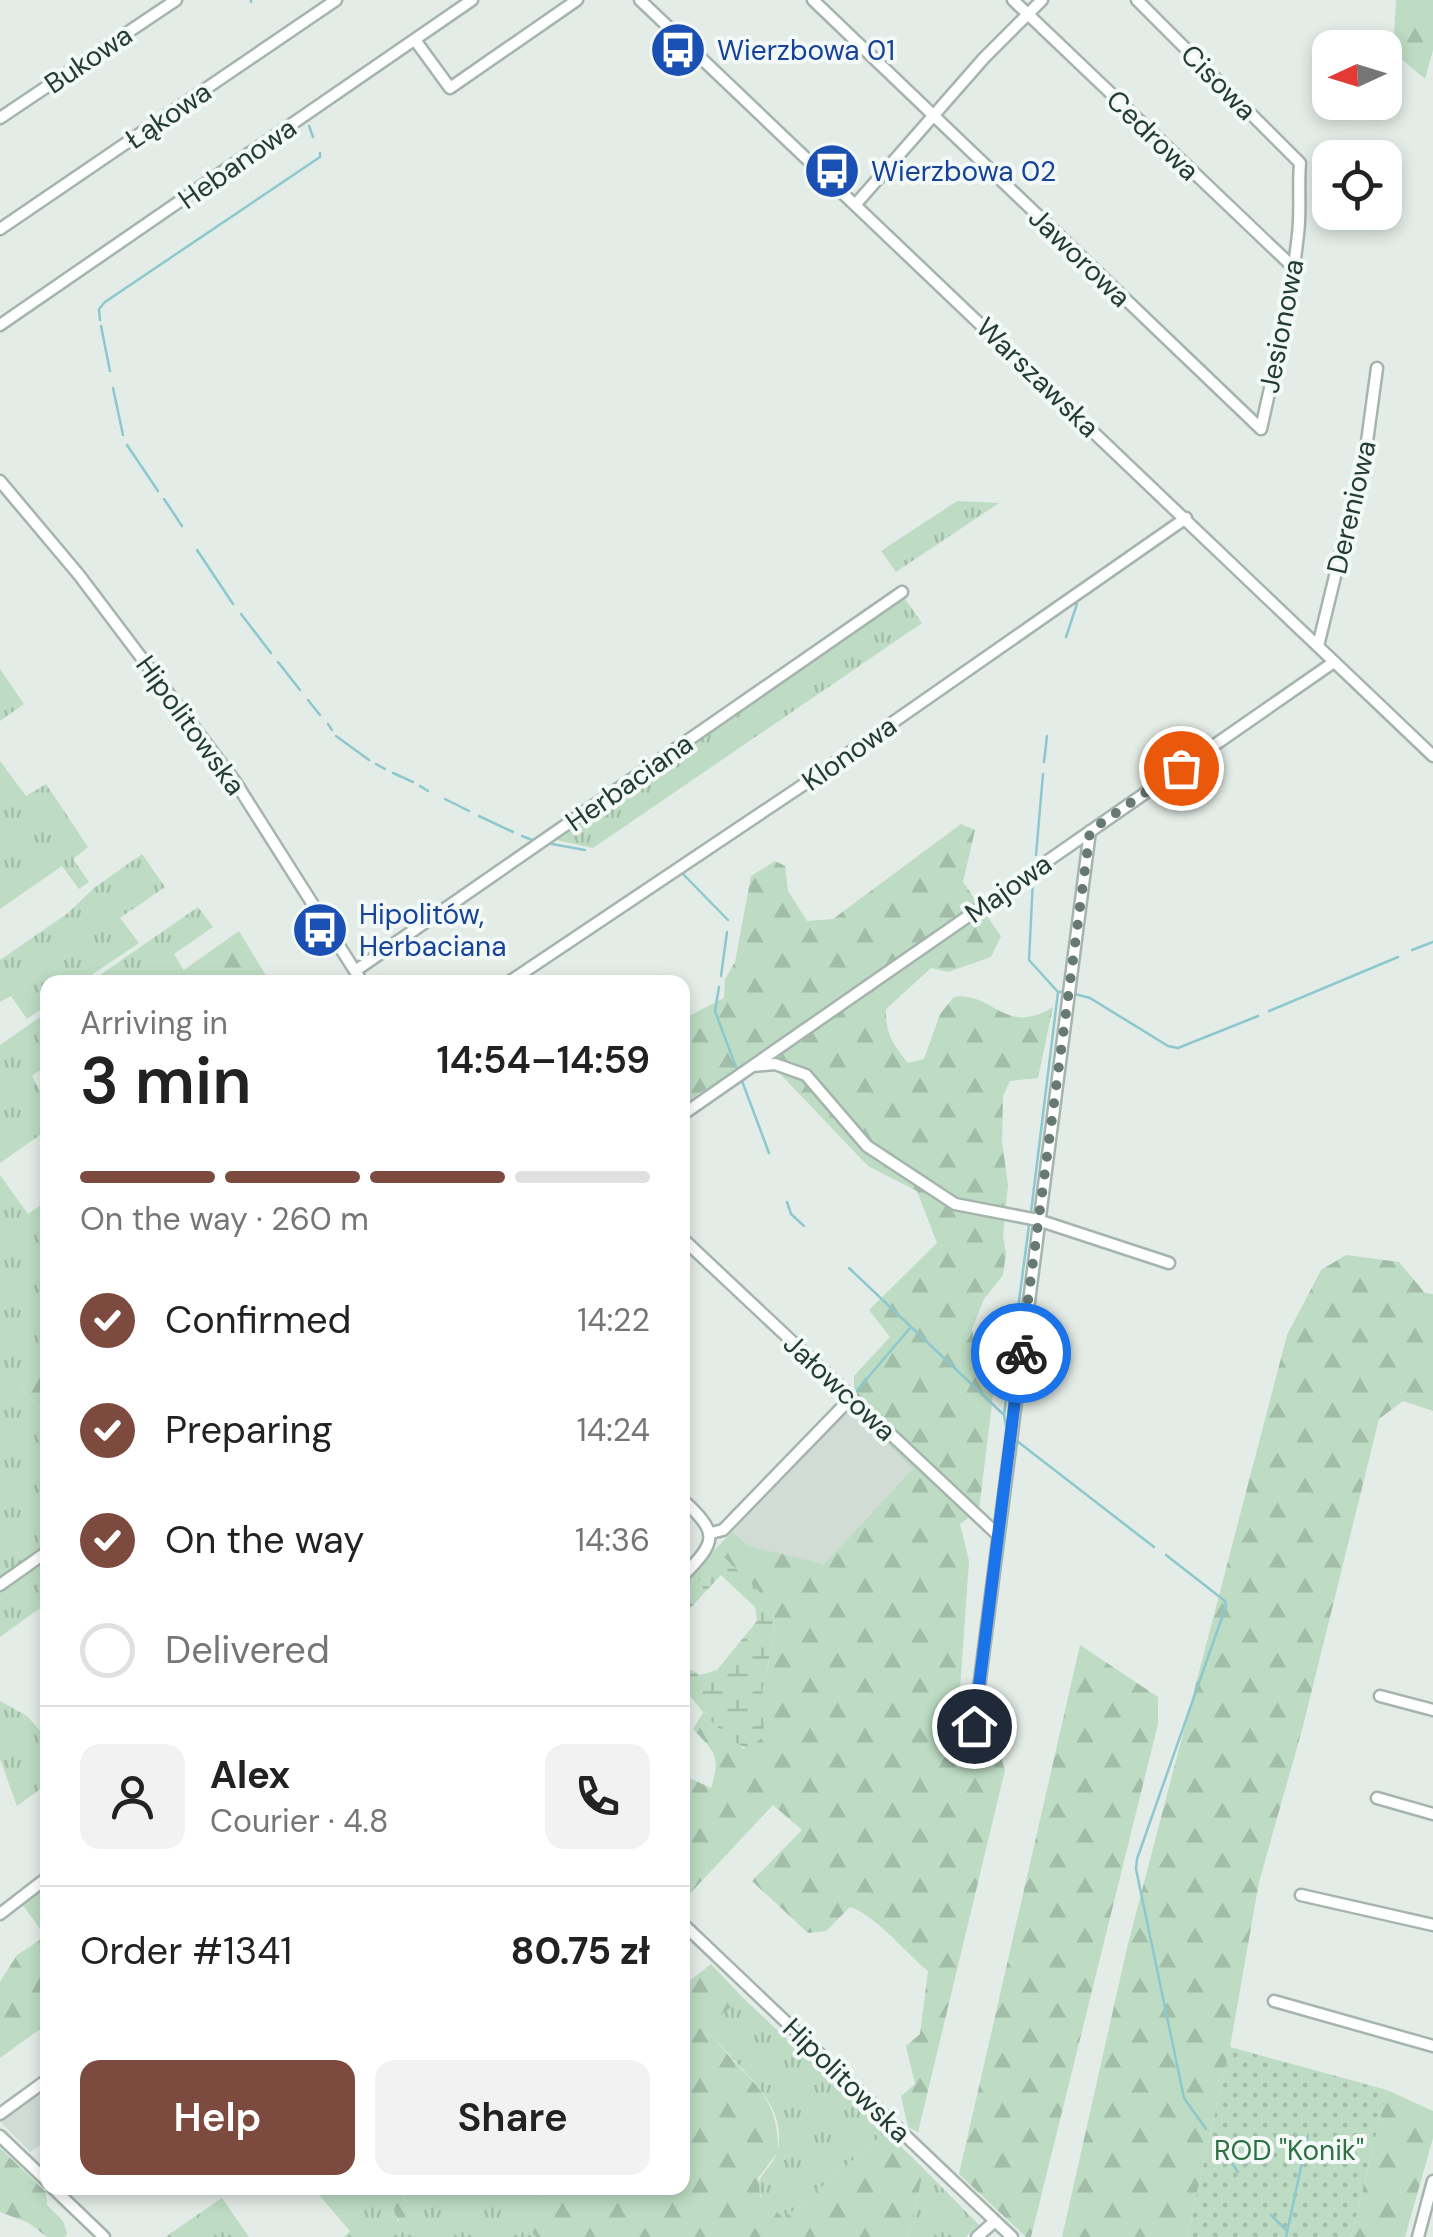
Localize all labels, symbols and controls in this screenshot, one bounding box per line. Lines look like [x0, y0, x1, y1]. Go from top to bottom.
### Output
street label: Bukowa [37, 17, 139, 102]
bus stop icon: Wierzbowa 01 [648, 20, 708, 80]
north arrow [1312, 30, 1402, 120]
map controls [1312, 30, 1402, 230]
place label: Wierzbowa 01 [717, 32, 895, 69]
street label: Cisowa [1173, 36, 1265, 128]
street label: Łąkowa [118, 73, 218, 158]
street label: Cedrowa [1098, 82, 1207, 189]
street label: Hebanowa [171, 109, 304, 218]
button: locate [1312, 140, 1402, 230]
bus stop icon: Wierzbowa 02 [802, 141, 862, 201]
place label: Wierzbowa 02 [871, 153, 1056, 190]
street label: Jaworowa [1021, 199, 1139, 315]
street label: Jesionowa [1250, 256, 1313, 396]
street label: Warszawska [968, 309, 1107, 445]
street label: Dereniowa [1318, 437, 1385, 577]
street label: Hipolitowska [127, 648, 254, 803]
street label: Klonowa [795, 707, 904, 799]
street label: Herbaciana [558, 725, 700, 840]
pin [1139, 726, 1224, 811]
icon: bag [1154, 741, 1209, 796]
street label: Majowa [958, 845, 1059, 932]
place label: Hipolitów, Herbaciana [359, 896, 506, 965]
bus stop icon: Hipolitów, Herbaciana [290, 900, 350, 960]
text: Arriving in [80, 1002, 228, 1044]
text: 14:54–14:59 [436, 1035, 650, 1085]
text: 3 min [80, 1039, 251, 1123]
text: On the way · 260 m [80, 1198, 369, 1240]
icon: check [80, 1293, 135, 1348]
text: Confirmed [165, 1295, 351, 1345]
text: 14:22 [577, 1299, 650, 1341]
courier [971, 1303, 1071, 1403]
street label: Jałowcowa [775, 1326, 904, 1449]
icon: bike [994, 1326, 1049, 1381]
icon: check [80, 1403, 135, 1458]
text: Preparing [165, 1405, 333, 1455]
text: 14:24 [577, 1409, 650, 1451]
icon: check [80, 1513, 135, 1568]
text: On the way [165, 1515, 364, 1565]
text: 14:36 [575, 1519, 650, 1561]
text: Delivered [165, 1625, 330, 1675]
pin [932, 1684, 1017, 1769]
icon: home [947, 1699, 1002, 1754]
button: person [80, 1744, 185, 1849]
button: phone [545, 1744, 650, 1849]
text: Alex [210, 1750, 290, 1800]
text: Courier · 4.8 [210, 1800, 388, 1842]
text: Order #1341 [80, 1926, 292, 1976]
text: 80.75 zł [510, 1926, 650, 1976]
street label: Hipolitowska [775, 2010, 919, 2151]
button: Help [80, 2060, 355, 2175]
button: Share [375, 2060, 650, 2175]
park label: ROD "Konik" [1214, 2132, 1364, 2169]

